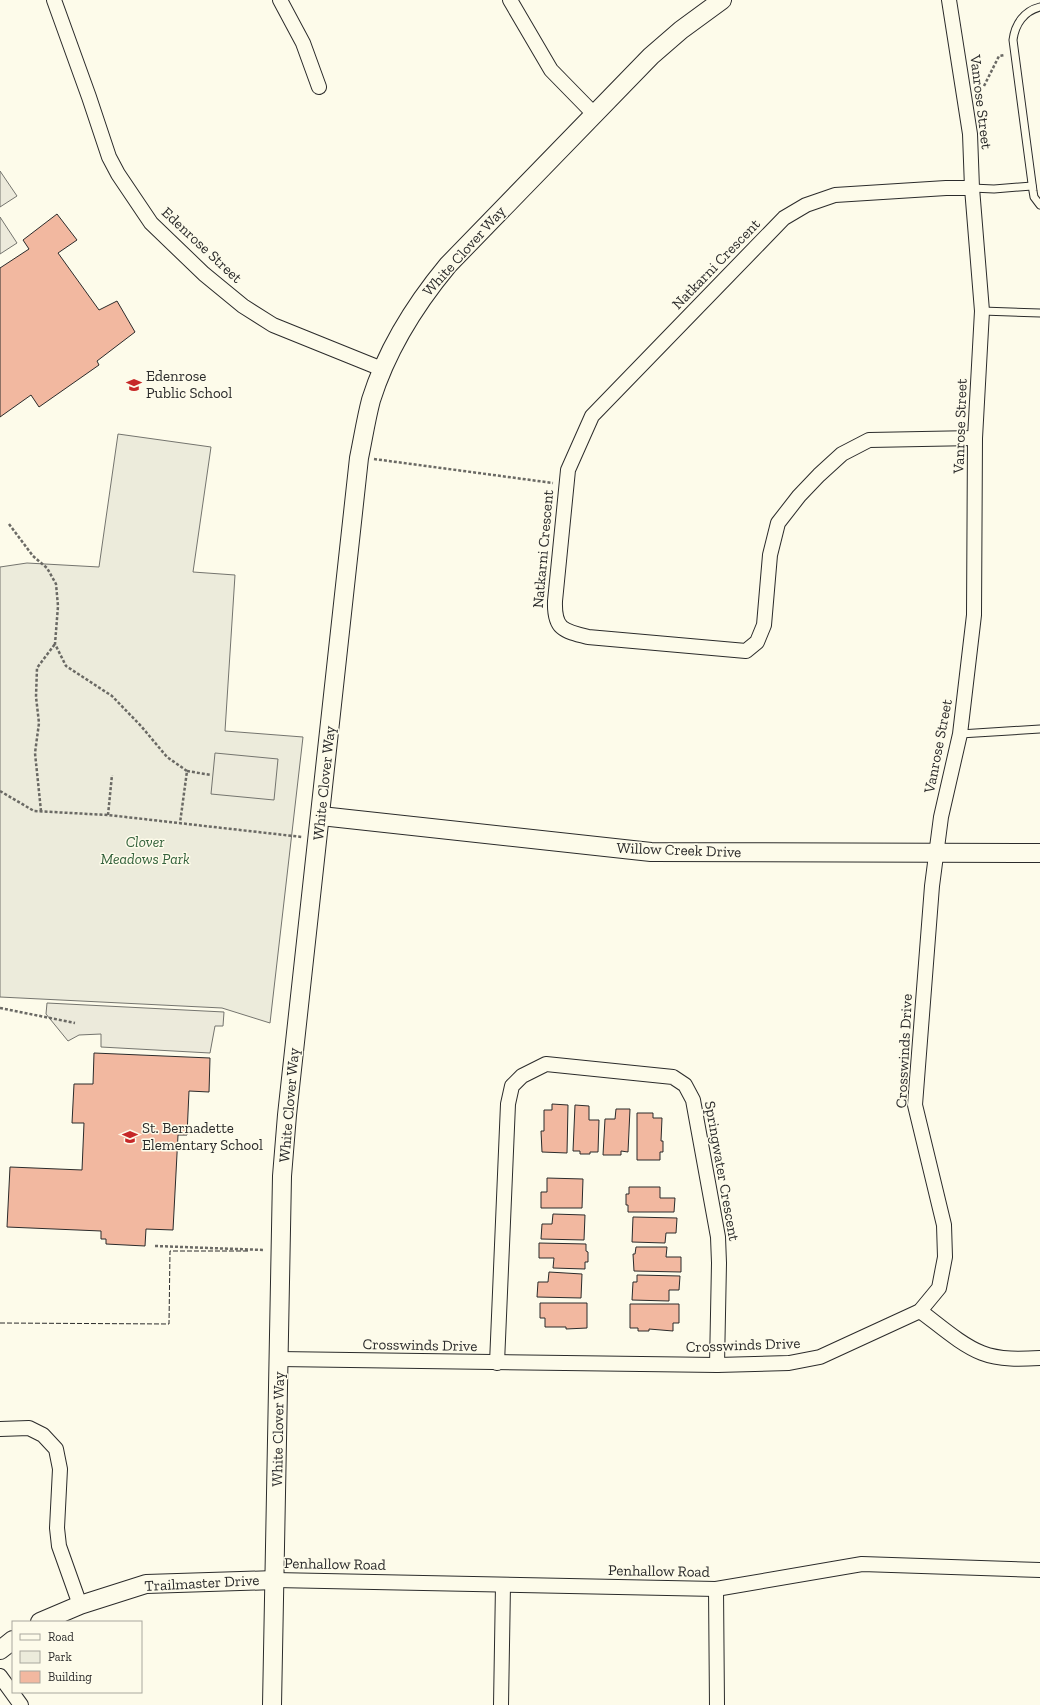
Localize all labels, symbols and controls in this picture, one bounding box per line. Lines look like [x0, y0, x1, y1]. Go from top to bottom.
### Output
street label: Vanrose Street [966, 53, 996, 151]
street label: White Clover Way [419, 202, 509, 300]
street label: Edenrose Street [158, 203, 246, 287]
street label: Natkarni Crescent [668, 215, 764, 313]
place label: Edenrose Public School [146, 367, 232, 402]
school or university icon: Edenrose Public School [125, 376, 143, 394]
street label: Vanrose Street [949, 378, 971, 475]
street label: Natkarni Crescent [529, 489, 557, 609]
street label: Vanrose Street [920, 697, 956, 795]
street label: White Clover Way [309, 724, 339, 841]
park label: Clover Meadows Park [100, 833, 190, 868]
street label: Willow Creek Drive [616, 839, 742, 861]
street label: Crosswinds Drive [892, 993, 916, 1109]
street label: White Clover Way [275, 1047, 303, 1163]
street label: Springwater Crescent [701, 1099, 743, 1243]
place label: St. Bernadette Elementary School [142, 1119, 263, 1154]
school or university icon: St. Bernadette Elementary School [121, 1128, 139, 1146]
street label: Crosswinds Drive [685, 1334, 801, 1356]
street label: Crosswinds Drive [363, 1335, 477, 1355]
street label: White Clover Way [268, 1371, 288, 1487]
street label: Penhallow Road [284, 1554, 387, 1574]
street label: Penhallow Road [608, 1561, 711, 1581]
street label: Trailmaster Drive [144, 1571, 260, 1595]
legend [12, 1621, 142, 1693]
text: Road [48, 1630, 74, 1644]
text: Park [48, 1650, 73, 1664]
text: Building [48, 1670, 92, 1684]

